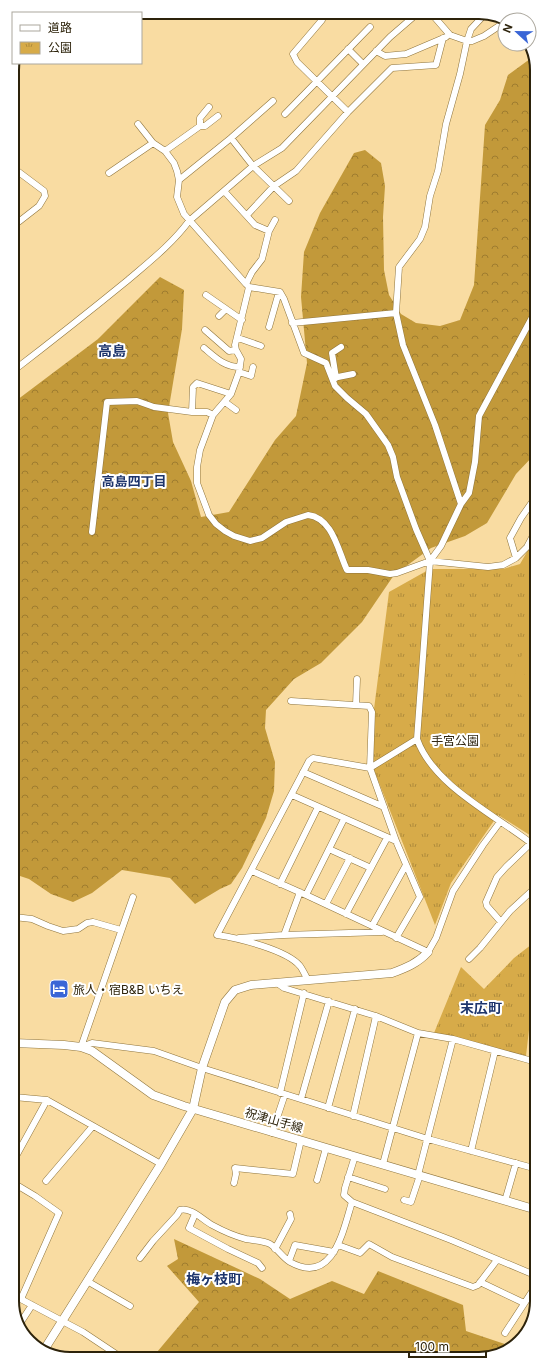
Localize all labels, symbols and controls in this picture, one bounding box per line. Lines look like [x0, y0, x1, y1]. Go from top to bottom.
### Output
legend [12, 12, 142, 64]
north arrow [497, 12, 537, 52]
text: 道路 [48, 20, 72, 35]
text: N [500, 22, 516, 35]
text: 公園 [48, 40, 72, 55]
district label: 高島 [98, 342, 126, 359]
district label: 高島四丁目 [101, 473, 167, 489]
park label: 手宮公園 [431, 733, 479, 748]
hotel icon: 旅人・宿B&B いちえ [48, 978, 70, 1000]
place label: 旅人・宿B&B いちえ [73, 982, 184, 997]
district label: 末広町 [460, 999, 502, 1016]
street label: 祝津山手線 [243, 1105, 305, 1135]
district label: 梅ヶ枝町 [186, 1270, 242, 1287]
scale bar [409, 1333, 486, 1359]
text: 100 m [415, 1339, 449, 1354]

